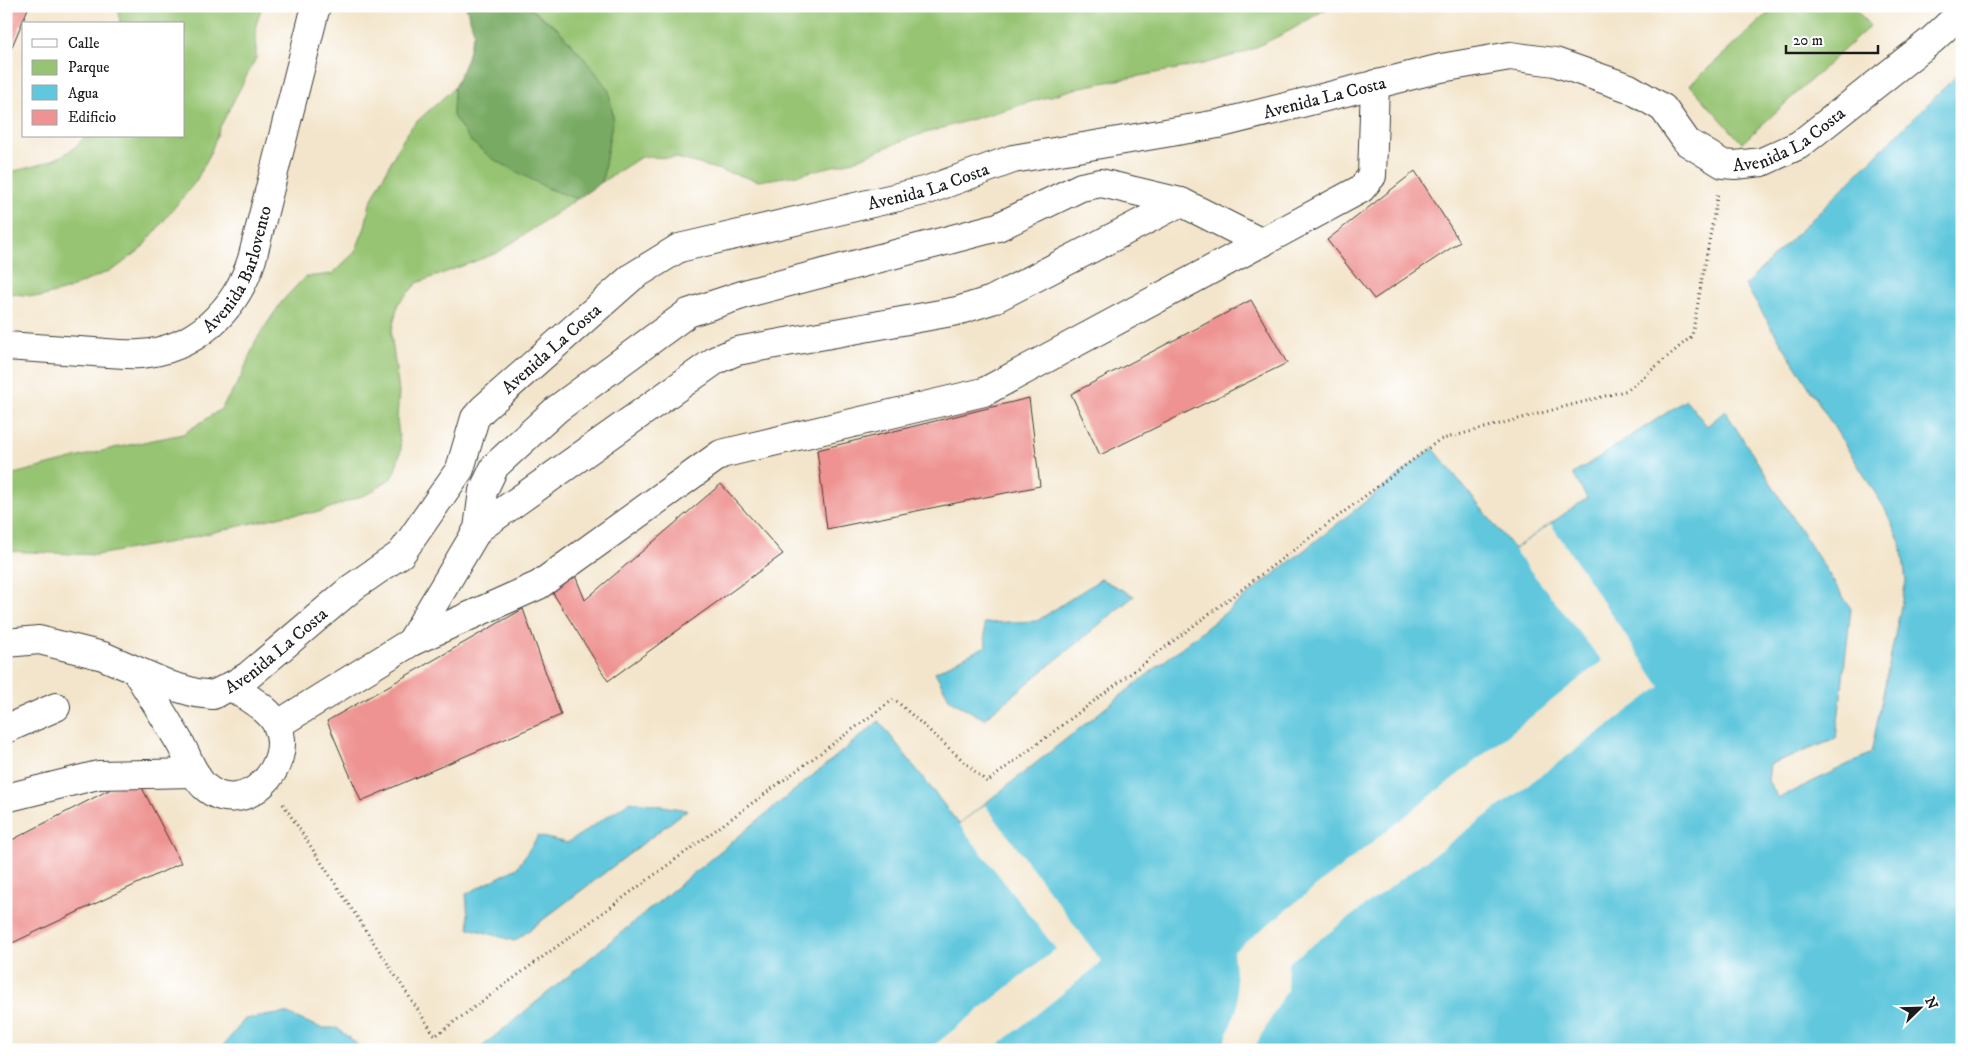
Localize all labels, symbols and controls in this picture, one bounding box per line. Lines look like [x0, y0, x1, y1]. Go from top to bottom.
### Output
legend [22, 22, 185, 138]
scale bar [1786, 22, 1878, 54]
text: 20 m [1793, 31, 1823, 50]
text: Calle [68, 34, 100, 53]
text: Parque [68, 58, 109, 77]
street label: Avenida La Costa [1261, 72, 1389, 124]
text: Agua [68, 84, 99, 103]
street label: Avenida La Costa [1732, 102, 1850, 177]
text: Edificio [68, 108, 116, 127]
street label: Avenida La Costa [866, 159, 993, 216]
street label: Avenida Barlovento [199, 203, 277, 338]
street label: Avenida La Costa [498, 299, 606, 399]
street label: Avenida La Costa [221, 603, 333, 699]
north arrow [1896, 984, 1946, 1034]
text: N [1921, 995, 1942, 1013]

